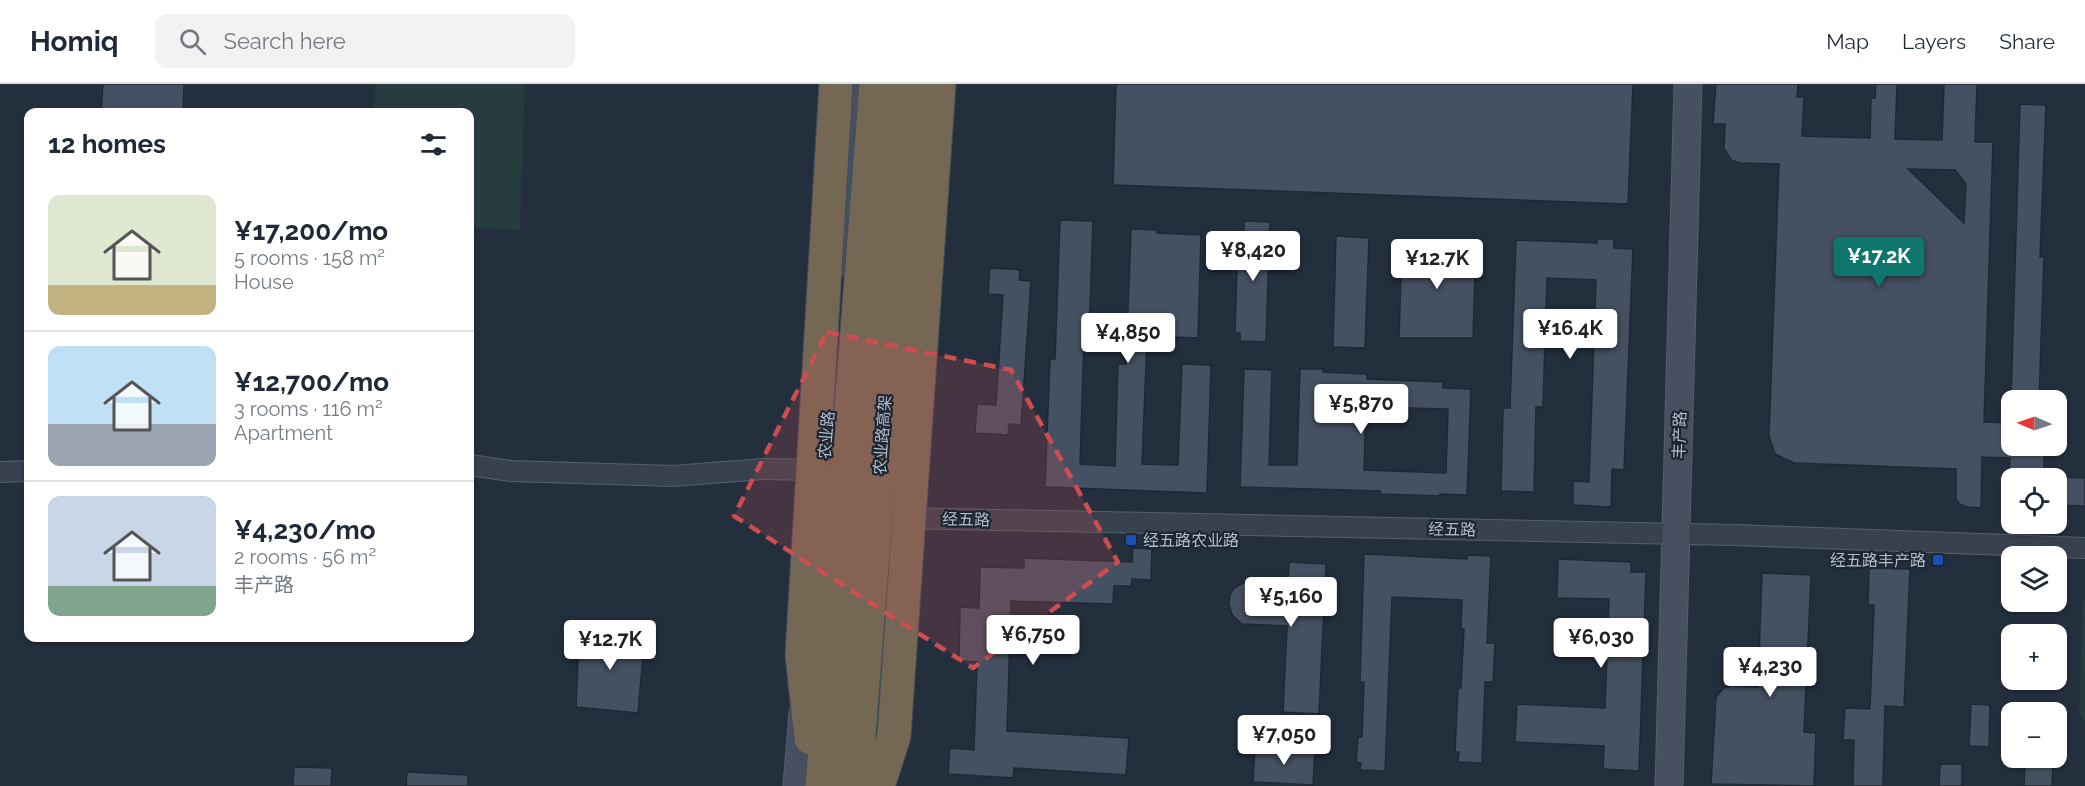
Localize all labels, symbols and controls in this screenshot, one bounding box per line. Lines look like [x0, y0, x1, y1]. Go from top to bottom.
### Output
search box [155, 14, 575, 68]
text: Homiq [30, 25, 119, 58]
icon: search [176, 25, 209, 58]
text: Search here [224, 28, 346, 54]
text: Map [1826, 29, 1869, 54]
text: Layers [1902, 29, 1966, 54]
text: Share [1999, 29, 2055, 54]
icon: filters [417, 128, 450, 161]
text: 12 homes [48, 129, 166, 159]
text: ¥17,200/mo [234, 216, 388, 246]
icon: home [96, 219, 168, 291]
pin: ¥8,420 [1204, 231, 1302, 282]
pin: ¥17.2K [1830, 237, 1928, 288]
text: ¥8,420 [1220, 238, 1286, 262]
pin: ¥12.7K [1388, 239, 1486, 290]
text: ¥17.2K [1847, 244, 1911, 268]
text: 5 rooms · 158 m² [234, 246, 385, 270]
text: ¥12.7K [1405, 246, 1469, 270]
text: House [234, 270, 294, 294]
pin: ¥16.4K [1521, 309, 1619, 360]
pin: ¥4,850 [1079, 313, 1177, 364]
text: ¥16.4K [1537, 316, 1603, 340]
text: ¥4,850 [1095, 320, 1161, 344]
text: ¥12,700/mo [234, 367, 389, 397]
icon: home [96, 370, 168, 442]
pin: ¥5,870 [1312, 384, 1410, 435]
north arrow [2001, 390, 2067, 456]
map controls [2001, 390, 2067, 768]
text: ¥5,870 [1328, 391, 1394, 415]
street label: 农业路高架 [870, 394, 895, 476]
text: 3 rooms · 116 m² [234, 397, 383, 421]
street label: 农业路 [815, 410, 838, 460]
street label: 丰产路 [1669, 411, 1690, 459]
text: Apartment [234, 421, 333, 445]
button: locate [2001, 468, 2067, 534]
street label: 经五路 [942, 510, 990, 529]
text: ¥4,230/mo [234, 515, 376, 545]
icon: home [96, 520, 168, 592]
street label: 经五路 [1428, 520, 1476, 539]
place label: 经五路农业路 [1143, 531, 1239, 550]
marker: 经五路农业路 [1124, 533, 1138, 547]
text: 2 rooms · 56 m² [234, 545, 376, 569]
button: layers [2001, 546, 2067, 612]
place label: 经五路丰产路 [1830, 551, 1926, 570]
marker: 经五路丰产路 [1931, 553, 1945, 567]
text: 丰产路 [234, 573, 294, 597]
pin: ¥5,160 [1242, 577, 1340, 628]
text: ¥5,160 [1259, 584, 1323, 608]
pin: ¥6,750 [984, 615, 1082, 666]
pin: ¥6,030 [1552, 618, 1650, 669]
pin: ¥12.7K [561, 620, 659, 671]
text: ¥6,750 [1001, 622, 1065, 646]
button: + [2001, 624, 2067, 690]
text: ¥6,030 [1568, 625, 1634, 649]
text: ¥12.7K [578, 627, 642, 651]
pin: ¥4,230 [1721, 647, 1819, 698]
text: ¥4,230 [1737, 654, 1803, 678]
button: − [2001, 702, 2067, 768]
pin: ¥7,050 [1235, 715, 1333, 766]
text: ¥7,050 [1252, 722, 1316, 746]

